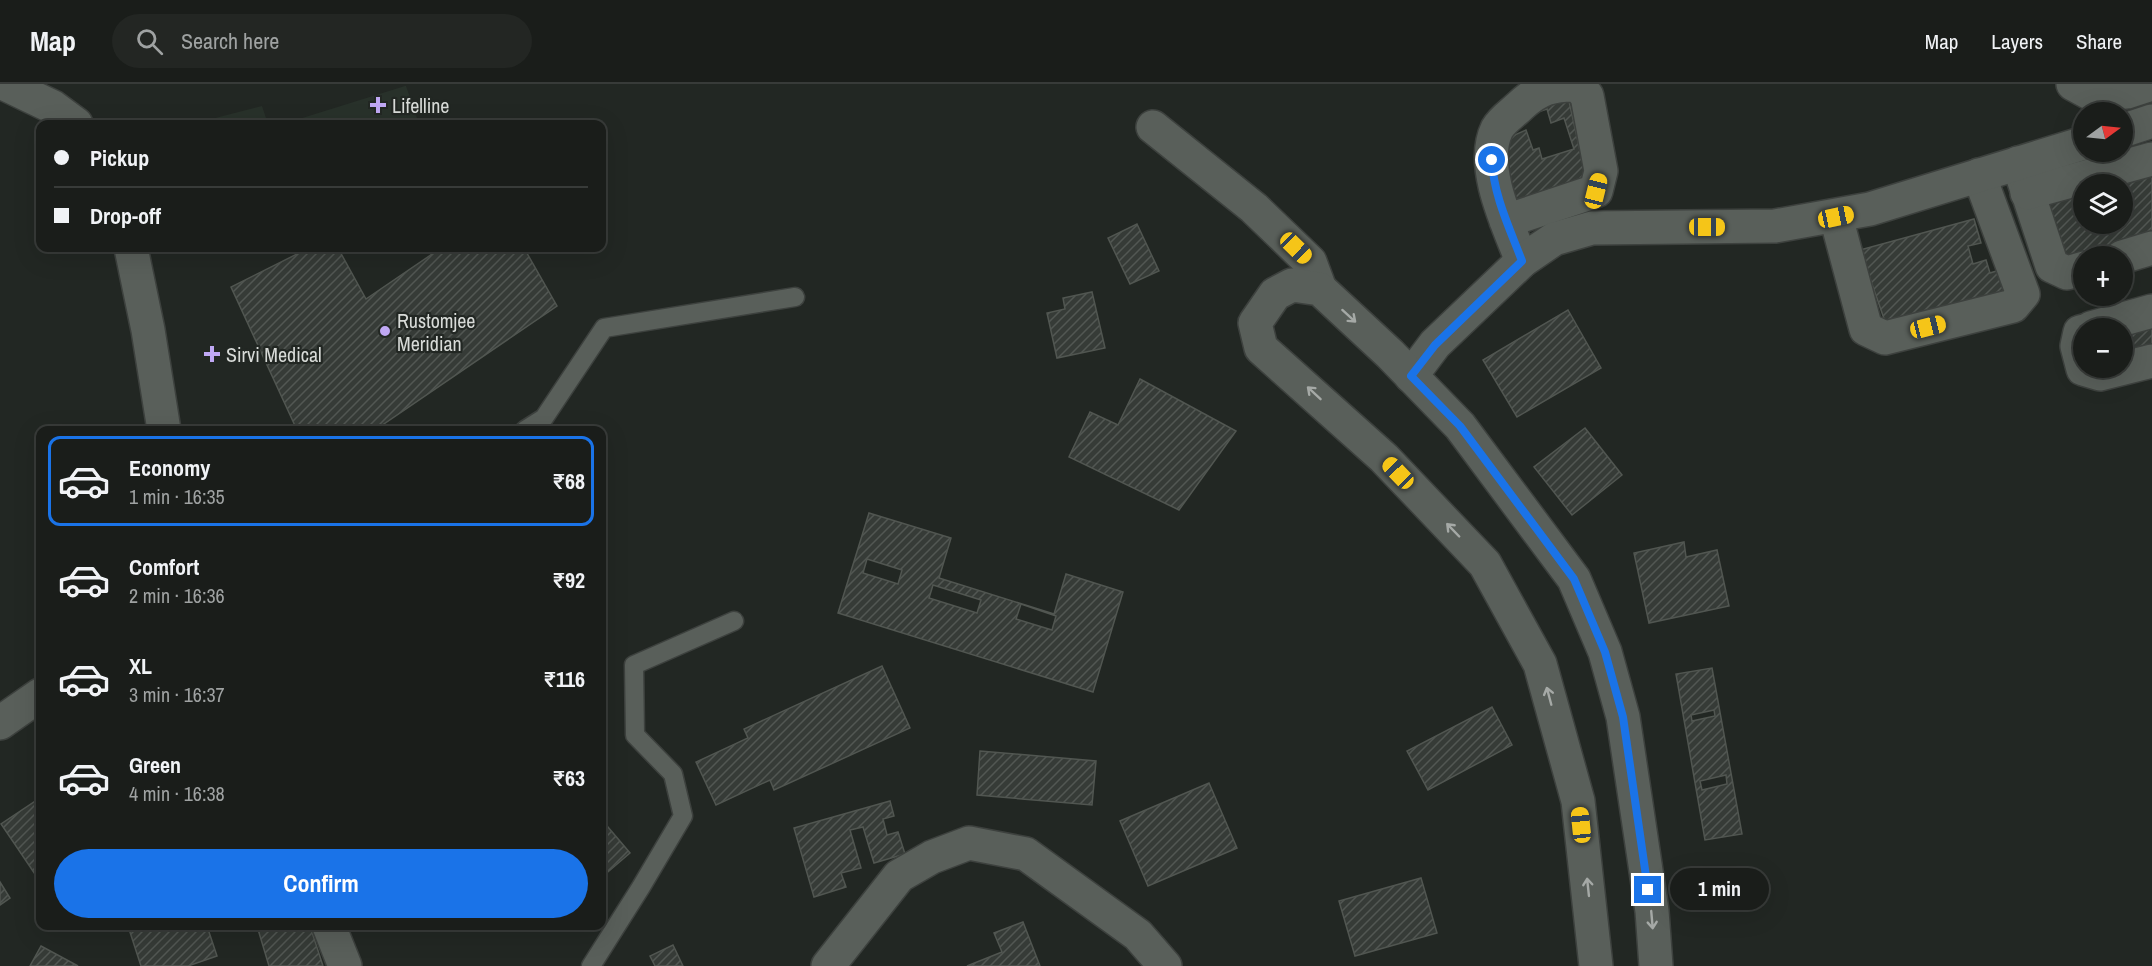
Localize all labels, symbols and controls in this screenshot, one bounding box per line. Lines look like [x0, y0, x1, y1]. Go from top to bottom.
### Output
search box [112, 14, 532, 68]
text: Map [30, 22, 76, 60]
icon: search [133, 25, 166, 58]
text: Search here [181, 26, 279, 56]
text: Map [1925, 27, 1958, 56]
text: Layers [1991, 27, 2043, 56]
text: Share [2076, 27, 2122, 56]
place label: Lifelline [392, 92, 449, 119]
marker: Lifelline [369, 96, 387, 114]
north arrow [2073, 102, 2133, 162]
map controls [2073, 102, 2133, 378]
text: Pickup [90, 143, 149, 173]
route start [1478, 146, 1505, 173]
car [1583, 171, 1609, 211]
button: layers [2073, 174, 2133, 234]
text: Drop-off [90, 201, 161, 231]
car [1817, 204, 1855, 230]
car [1689, 218, 1725, 236]
car [1277, 229, 1315, 267]
button: + [2073, 246, 2133, 306]
place label: Rustomjee Meridian [397, 307, 475, 357]
one-way arrow [1341, 309, 1356, 323]
car [1908, 314, 1948, 340]
button: − [2073, 318, 2133, 378]
marker: Rustomjee Meridian [378, 324, 392, 338]
place label: Sirvi Medical [226, 341, 322, 368]
marker: Sirvi Medical [203, 345, 221, 363]
one-way arrow [1306, 386, 1321, 400]
text: Economy [129, 453, 210, 483]
icon: car [57, 454, 111, 508]
car [1379, 454, 1417, 492]
text: ₹68 [552, 466, 585, 496]
text: 1 min · 16:35 [129, 483, 225, 510]
one-way arrow [1446, 522, 1460, 537]
text: Comfort [129, 552, 199, 582]
icon: car [57, 553, 111, 607]
text: ₹92 [552, 565, 585, 595]
text: 2 min · 16:36 [129, 582, 225, 609]
text: XL [129, 651, 152, 681]
icon: car [57, 652, 111, 706]
text: ₹116 [543, 664, 585, 694]
text: 3 min · 16:37 [129, 681, 225, 708]
one-way arrow [1543, 687, 1555, 706]
text: Green [129, 750, 181, 780]
icon: car [57, 751, 111, 805]
text: ₹63 [552, 763, 585, 793]
text: 4 min · 16:38 [129, 780, 225, 807]
car [1570, 806, 1592, 844]
button: Confirm [54, 849, 588, 918]
callout: 1 min [1669, 869, 1768, 911]
text: 1 min [1698, 875, 1741, 902]
route end [1634, 876, 1661, 903]
one-way arrow [1582, 878, 1593, 897]
one-way arrow [1647, 910, 1658, 930]

